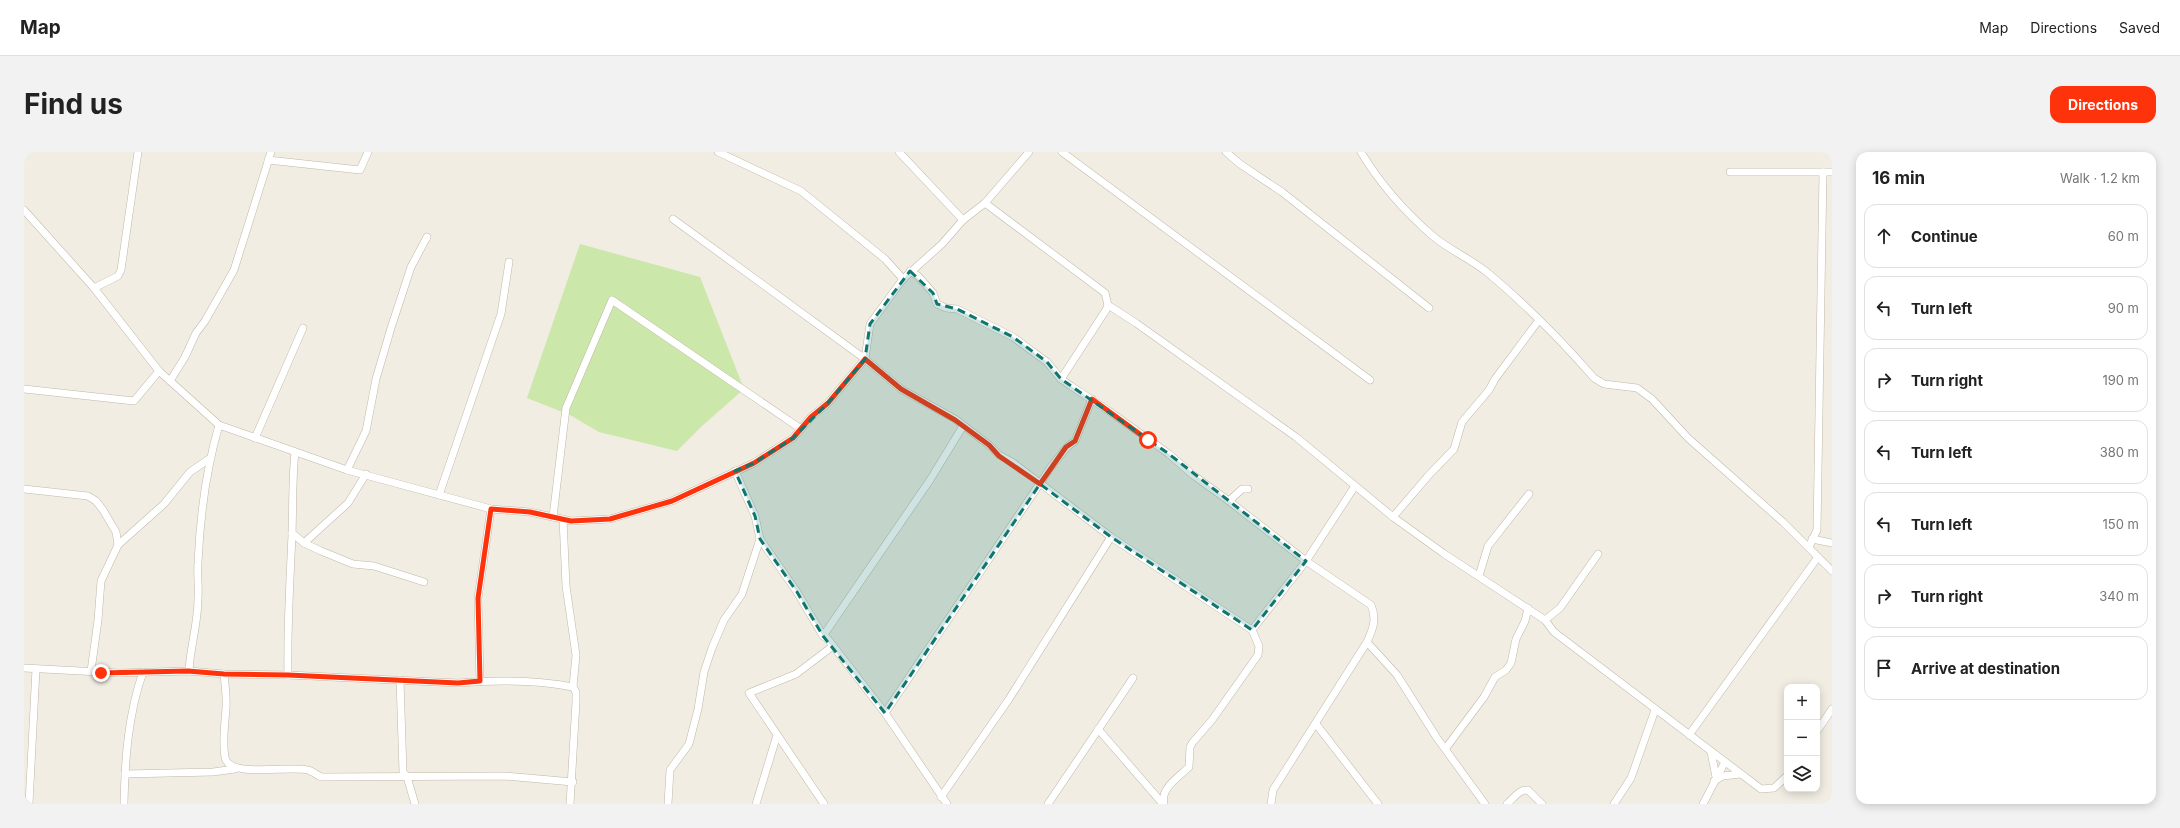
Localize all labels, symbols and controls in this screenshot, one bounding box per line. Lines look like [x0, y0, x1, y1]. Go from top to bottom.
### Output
text: Map [20, 16, 61, 39]
text: Map [1979, 19, 2008, 36]
text: Directions [2030, 19, 2097, 36]
text: Saved [2119, 19, 2160, 36]
button: Directions [2050, 86, 2156, 123]
text: Find us [24, 87, 123, 121]
text: 16 min [1872, 168, 1925, 188]
text: Walk · 1.2 km [2060, 170, 2140, 186]
icon: ahead [1873, 225, 1895, 247]
text: Continue [1911, 227, 1978, 246]
text: 60 m [2108, 228, 2139, 244]
icon: left [1873, 297, 1895, 319]
text: Turn left [1911, 299, 1972, 318]
text: 90 m [2108, 300, 2139, 316]
icon: right [1873, 369, 1895, 391]
text: Turn right [1911, 371, 1983, 390]
text: 190 m [2102, 372, 2139, 388]
route start [1139, 431, 1157, 449]
icon: left [1873, 441, 1895, 463]
text: Turn left [1911, 443, 1972, 462]
text: 380 m [2100, 444, 2139, 460]
icon: left [1873, 513, 1895, 535]
text: Turn left [1911, 515, 1972, 534]
text: 150 m [2103, 516, 2139, 532]
icon: right [1873, 585, 1895, 607]
text: Turn right [1911, 587, 1983, 606]
text: 340 m [2099, 588, 2139, 604]
icon: arrive [1873, 657, 1895, 679]
text: Arrive at destination [1911, 659, 2060, 678]
route end [92, 664, 110, 682]
map controls [1784, 684, 1820, 792]
button: + [1784, 684, 1820, 720]
button: − [1784, 720, 1820, 756]
button: layers [1784, 756, 1820, 792]

